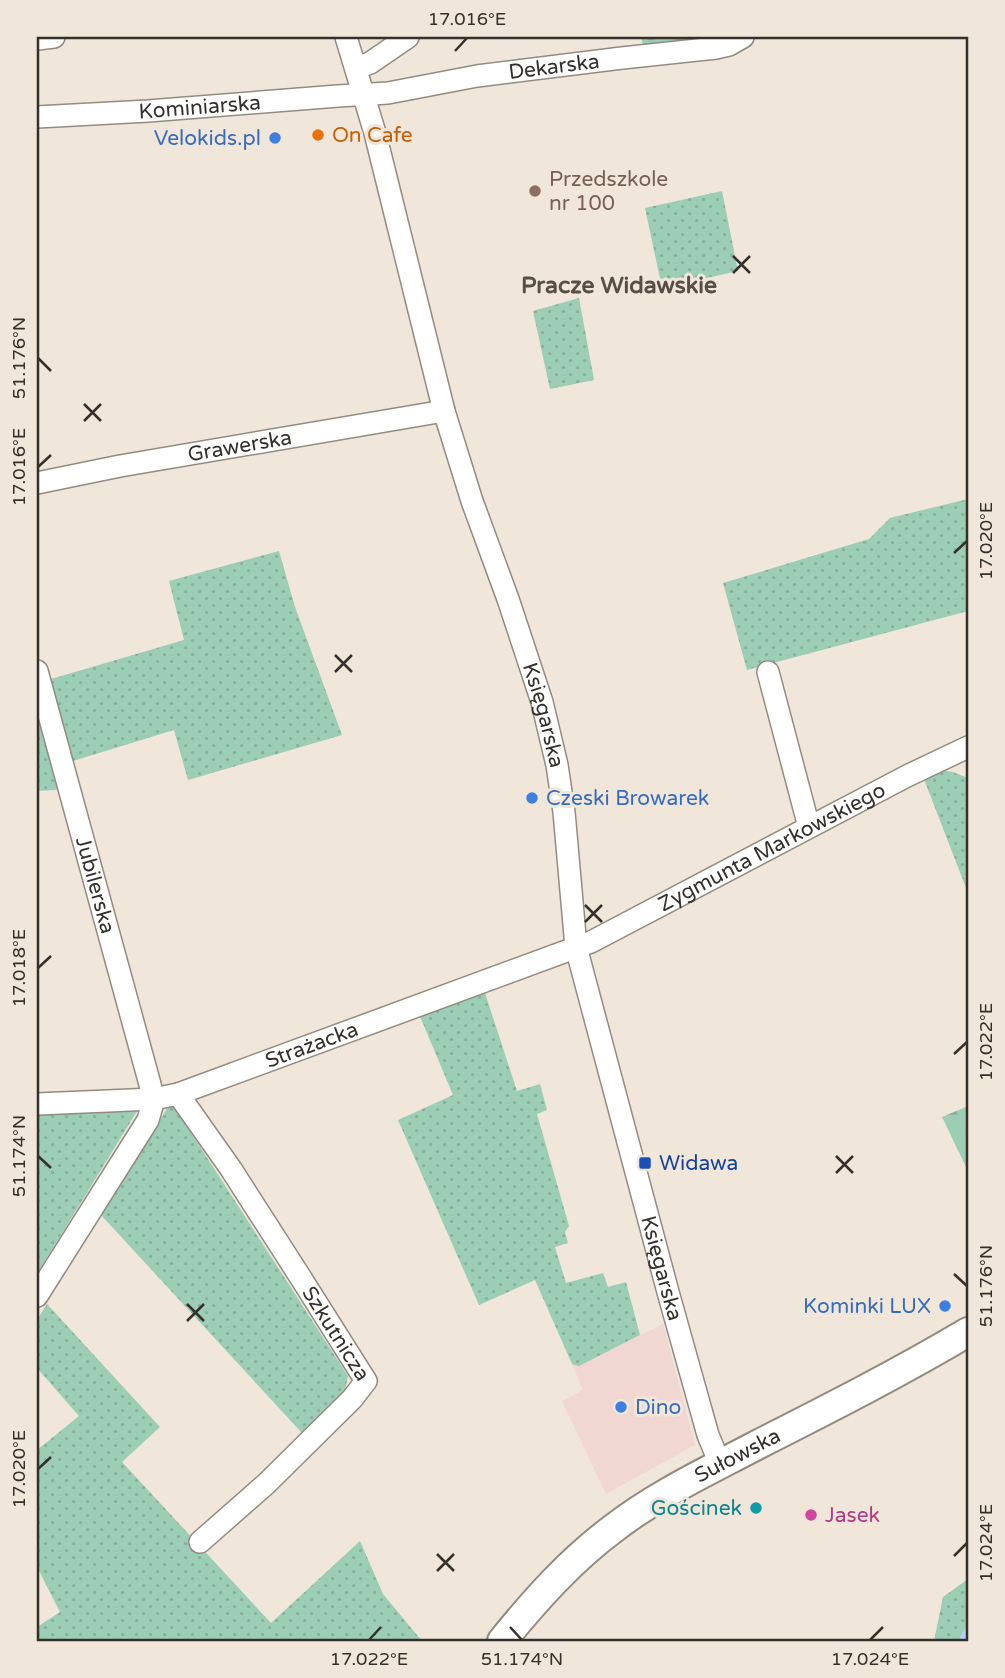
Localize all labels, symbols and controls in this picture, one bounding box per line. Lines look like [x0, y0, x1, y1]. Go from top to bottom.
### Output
text: 17.016°E [428, 8, 506, 30]
street label: Dekarska [507, 49, 601, 85]
street label: Kominiarska [138, 90, 262, 124]
place label: On Cafe [332, 123, 413, 148]
place label: Velokids.pl [154, 126, 261, 151]
marker: On Cafe [310, 127, 326, 143]
marker: Velokids.pl [267, 130, 283, 146]
place label: Przedszkole nr 100 [549, 167, 668, 216]
marker: Przedszkole nr 100 [527, 183, 543, 199]
district label: Pracze Widawskie [521, 272, 717, 300]
text: 51.176°N [8, 317, 30, 399]
street label: Grawerska [186, 425, 294, 467]
text: 17.016°E [8, 428, 30, 506]
text: 17.020°E [975, 502, 997, 580]
street label: Księgarska [517, 660, 569, 770]
street label: Zygmunta Markowskiego [654, 778, 890, 917]
place label: Czeski Browarek [546, 786, 709, 811]
marker: Czeski Browarek [524, 790, 540, 806]
street label: Jubilerska [70, 834, 120, 937]
text: 17.018°E [8, 929, 30, 1007]
text: 17.022°E [975, 1003, 997, 1081]
street label: Strażacka [262, 1017, 362, 1074]
text: 51.174°N [8, 1115, 30, 1197]
place label: Widawa [659, 1151, 738, 1176]
marker: Widawa [637, 1155, 653, 1171]
street label: Księgarska [635, 1213, 687, 1324]
text: 51.176°N [975, 1245, 997, 1327]
street label: Szkutnicza [296, 1282, 375, 1386]
place label: Kominki LUX [803, 1294, 931, 1319]
marker: Kominki LUX [937, 1298, 953, 1314]
place label: Dino [635, 1395, 681, 1420]
marker: Dino [613, 1399, 629, 1415]
street label: Sułowska [690, 1423, 785, 1488]
text: 17.020°E [8, 1430, 30, 1508]
place label: Gościnek [651, 1496, 742, 1521]
marker: Gościnek [748, 1500, 764, 1516]
place label: Jasek [825, 1503, 880, 1528]
text: 17.024°E [975, 1504, 997, 1582]
marker: Jasek [803, 1507, 819, 1523]
text: 17.022°E [330, 1648, 408, 1670]
text: 51.174°N [481, 1648, 563, 1670]
text: 17.024°E [831, 1648, 909, 1670]

